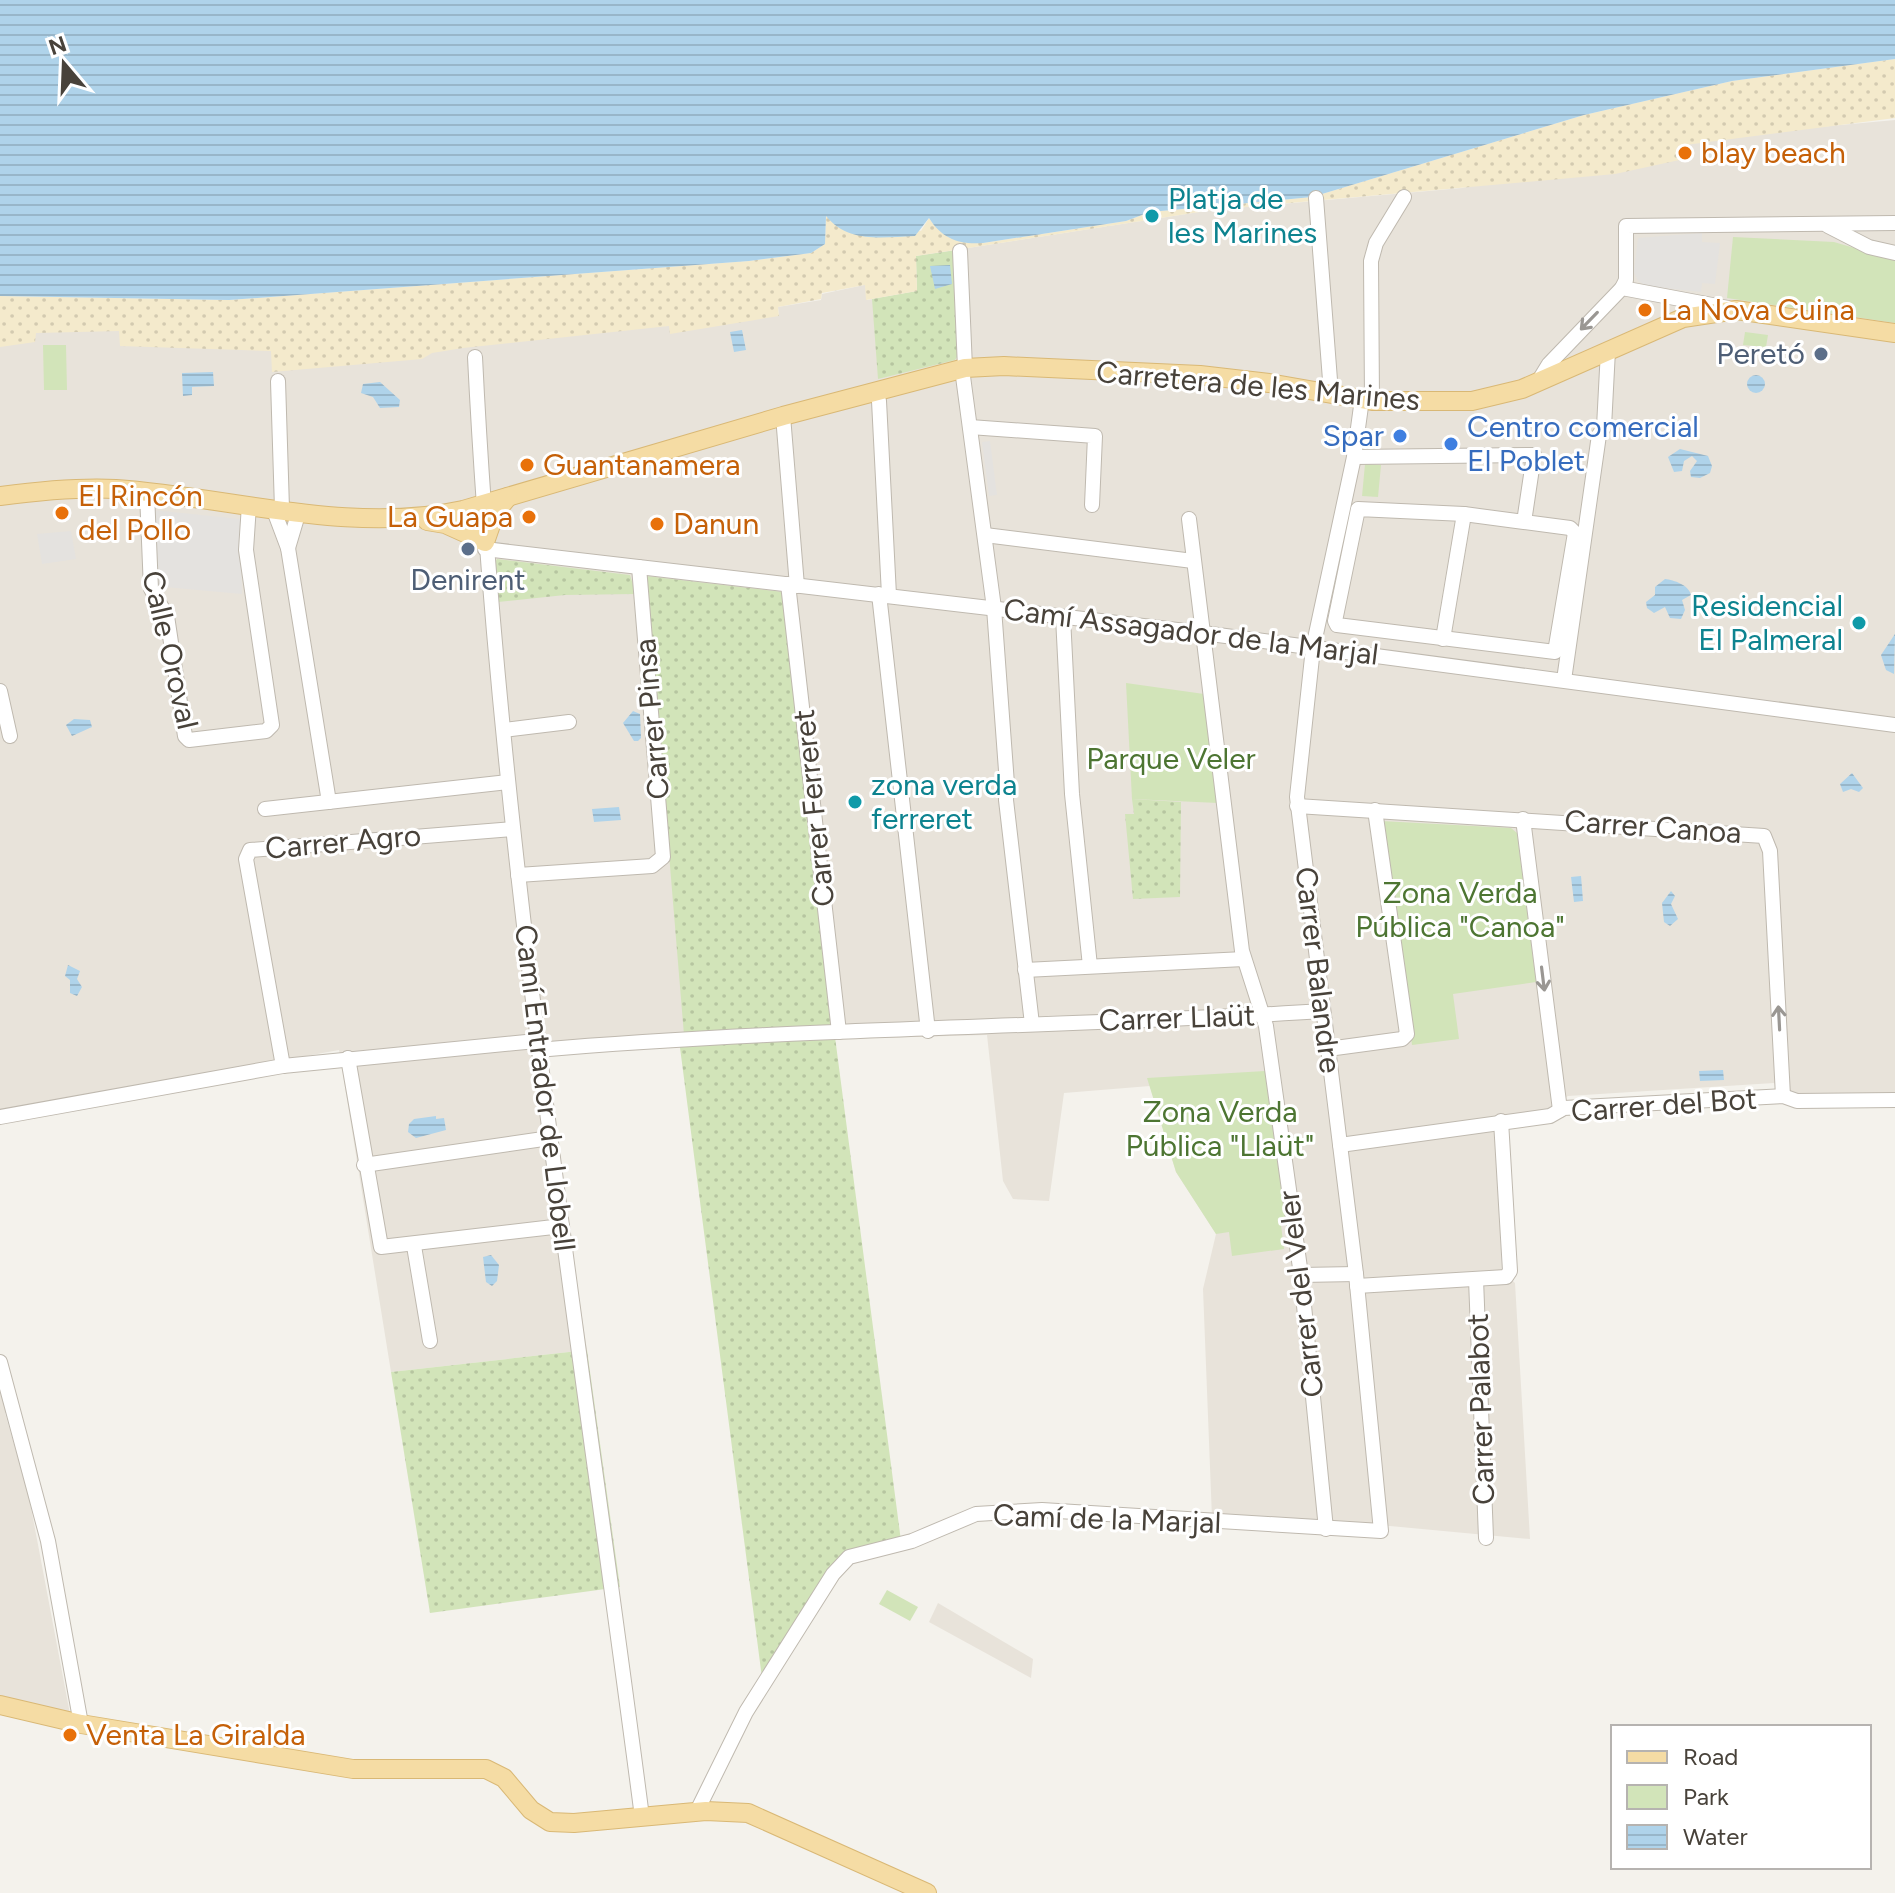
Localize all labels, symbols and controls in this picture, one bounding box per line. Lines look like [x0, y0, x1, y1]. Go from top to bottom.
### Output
north arrow [24, 24, 104, 104]
text: N [45, 30, 70, 61]
place label: blay beach [1701, 134, 1846, 171]
marker: blay beach [1676, 144, 1694, 162]
place label: Platja de les Marines [1168, 180, 1317, 251]
marker: Platja de les Marines [1143, 207, 1161, 225]
place label: La Nova Cuina [1661, 291, 1855, 328]
marker: La Nova Cuina [1636, 301, 1654, 319]
one-way arrow [1580, 311, 1599, 331]
place label: Peretó [1716, 335, 1805, 372]
marker: Peretó [1812, 345, 1830, 363]
street label: Carretera de les Marines [1095, 353, 1421, 418]
place label: Centro comercial El Poblet [1467, 408, 1699, 479]
place label: Spar [1322, 417, 1384, 454]
marker: Spar [1391, 427, 1409, 445]
marker: Centro comercial El Poblet [1442, 435, 1460, 453]
place label: Guantanamera [543, 446, 741, 483]
marker: Guantanamera [518, 456, 536, 474]
place label: El Rincón del Pollo [78, 477, 203, 548]
place label: La Guapa [387, 498, 513, 535]
marker: El Rincón del Pollo [53, 504, 71, 522]
place label: Danun [673, 505, 759, 542]
marker: La Guapa [520, 508, 538, 526]
marker: Danun [648, 515, 666, 533]
marker: Denirent [459, 540, 477, 558]
place label: Denirent [410, 561, 526, 598]
street label: Calle Oroval [134, 567, 207, 733]
place label: Residencial El Palmeral [1691, 587, 1843, 658]
street label: Camí Assagador de la Marjal [1002, 590, 1381, 673]
marker: Residencial El Palmeral [1850, 614, 1868, 632]
street label: Carrer Pinsa [626, 637, 677, 801]
street label: Carrer Ferreret [785, 708, 842, 909]
park label: Parque Veler [1086, 740, 1256, 777]
place label: zona verda ferreret [871, 766, 1017, 837]
marker: zona verda ferreret [846, 793, 864, 811]
street label: Carrer Canoa [1563, 802, 1743, 851]
street label: Carrer Agro [263, 816, 422, 867]
street label: Carrer Balandre [1287, 865, 1350, 1075]
park label: Zona Verda Pública "Canoa" [1355, 874, 1565, 945]
street label: Camí Entrador de Llobell [507, 923, 584, 1253]
one-way arrow [1536, 966, 1551, 991]
street label: Carrer Llaüt [1098, 996, 1256, 1039]
one-way arrow [1771, 1005, 1786, 1032]
street label: Carrer del Bot [1570, 1080, 1758, 1129]
park label: Zona Verda Pública "Llaüt" [1126, 1093, 1314, 1164]
street label: Carrer del Veler [1269, 1188, 1332, 1400]
street label: Carrer Palabot [1459, 1313, 1502, 1505]
street label: Camí de la Marjal [992, 1496, 1222, 1541]
place label: Venta La Giralda [86, 1716, 306, 1753]
legend [1611, 1725, 1871, 1869]
marker: Venta La Giralda [61, 1726, 79, 1744]
text: Road [1683, 1742, 1738, 1771]
text: Park [1683, 1782, 1729, 1811]
text: Water [1683, 1822, 1748, 1851]

